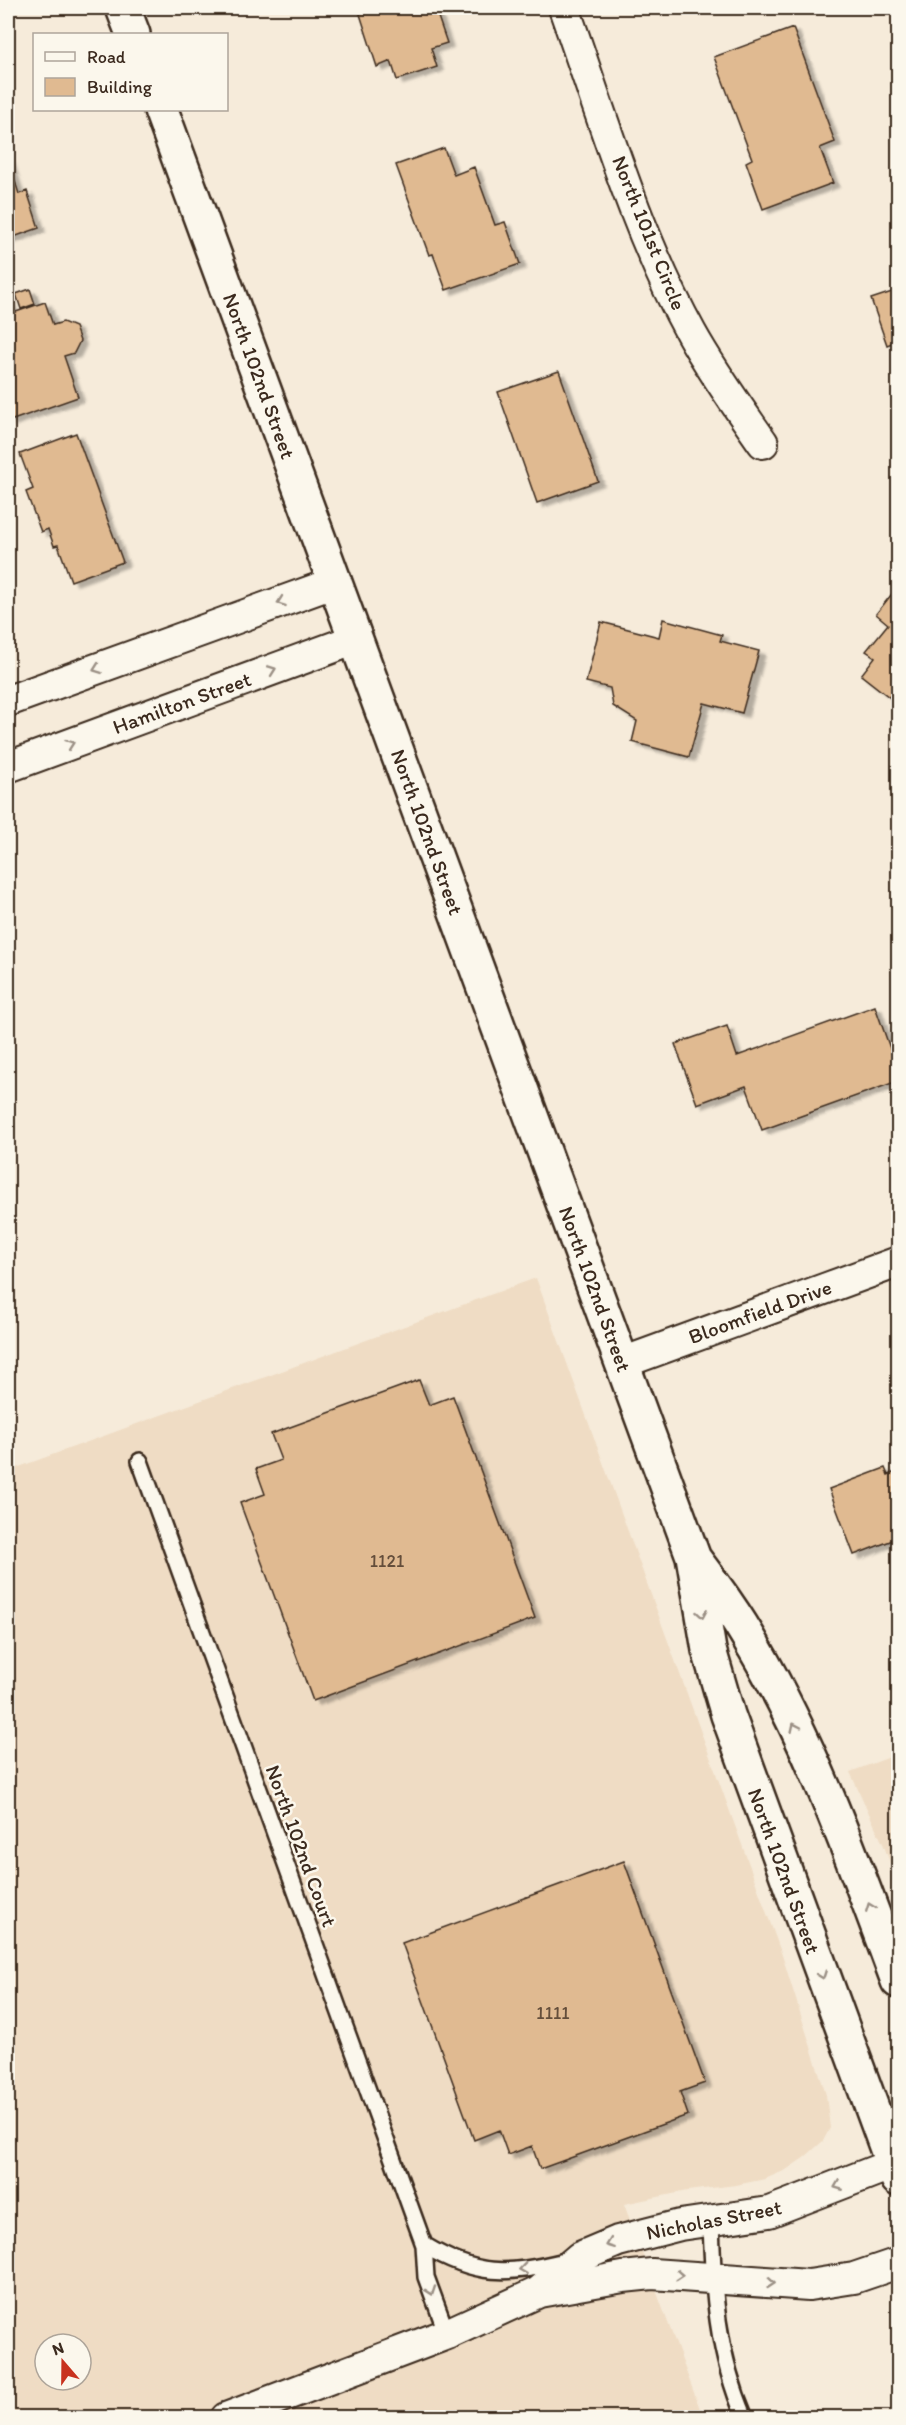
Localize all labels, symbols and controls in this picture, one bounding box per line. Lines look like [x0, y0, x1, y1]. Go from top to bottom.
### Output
legend [33, 33, 228, 111]
text: Road [87, 46, 126, 68]
text: Building [87, 76, 153, 98]
street label: North 101st Circle [607, 152, 692, 314]
street label: North 102nd Street [218, 290, 301, 462]
one-way arrow [276, 595, 287, 608]
one-way arrow [93, 661, 103, 674]
one-way arrow [267, 664, 277, 677]
street label: Hamilton Street [109, 666, 255, 739]
one-way arrow [64, 739, 75, 752]
street label: North 102nd Street [386, 746, 469, 918]
street label: North 102nd Street [554, 1203, 637, 1375]
street label: Bloomfield Drive [685, 1274, 835, 1349]
house number: 1121 [370, 1550, 404, 1572]
one-way arrow [695, 1608, 708, 1618]
one-way arrow [790, 1722, 802, 1733]
street label: North 102nd Court [261, 1761, 342, 1930]
street label: North 102nd Street [743, 1785, 826, 1957]
one-way arrow [865, 1902, 878, 1912]
one-way arrow [815, 1969, 827, 1980]
house number: 1111 [536, 2002, 570, 2024]
one-way arrow [834, 2179, 845, 2191]
street label: Nicholas Street [644, 2194, 784, 2245]
one-way arrow [605, 2237, 616, 2249]
one-way arrow [518, 2262, 527, 2275]
one-way arrow [675, 2268, 685, 2281]
one-way arrow [766, 2276, 775, 2289]
one-way arrow [423, 2285, 436, 2296]
north arrow [33, 2332, 93, 2392]
text: N [50, 2338, 66, 2359]

